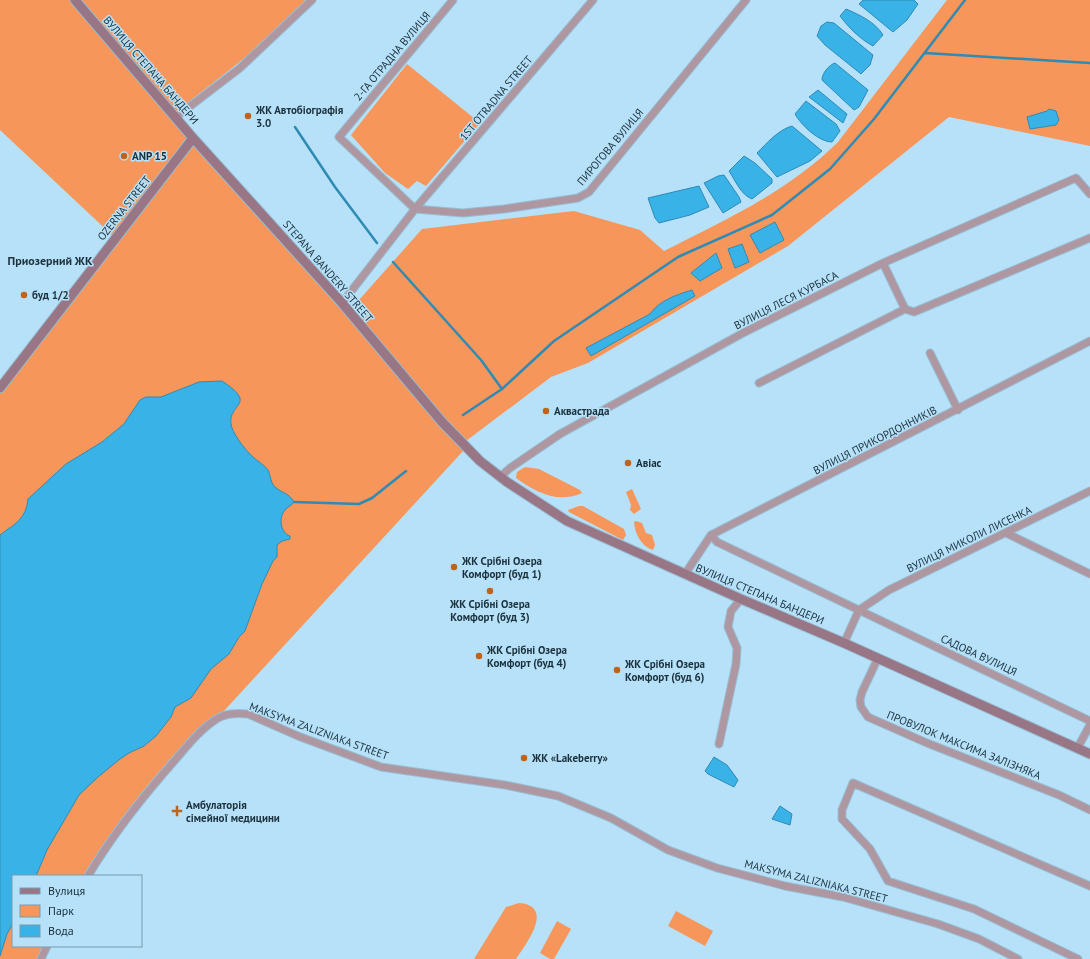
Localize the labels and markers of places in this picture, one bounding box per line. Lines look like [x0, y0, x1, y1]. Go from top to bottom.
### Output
place label: ЖК Автобіографія 3.0 [255, 103, 343, 130]
marker: ЖК Автобіографія 3.0 [243, 111, 253, 121]
place label: ANP 15 [132, 149, 167, 163]
marker: ANP 15 [119, 151, 129, 161]
place label: буд 1/2 [32, 288, 69, 302]
marker: буд 1/2 [19, 290, 29, 300]
place label: Аквастрада [554, 404, 609, 418]
marker: Аквастрада [541, 406, 551, 416]
place label: Авіас [636, 456, 662, 470]
marker: Авіас [623, 458, 633, 468]
place label: ЖК Срібні Озера Комфорт (буд 1) [461, 554, 542, 581]
marker: ЖК Срібні Озера Комфорт (буд 1) [449, 562, 459, 572]
marker: ЖК Срібні Озера Комфорт (буд 3) [485, 586, 495, 596]
place label: ЖК Срібні Озера Комфорт (буд 3) [449, 597, 530, 624]
place label: ЖК Срібні Озера Комфорт (буд 4) [486, 643, 567, 670]
marker: ЖК Срібні Озера Комфорт (буд 4) [474, 651, 484, 661]
place label: ЖК Срібні Озера Комфорт (буд 6) [624, 657, 705, 684]
marker: ЖК Срібні Озера Комфорт (буд 6) [612, 665, 622, 675]
place label: ЖК «Lakeberry» [531, 751, 608, 765]
marker: ЖК «Lakeberry» [519, 753, 529, 763]
place label: Амбулаторія сімейної медицини [186, 798, 280, 825]
marker: Амбулаторія сімейної медицини [171, 805, 183, 817]

